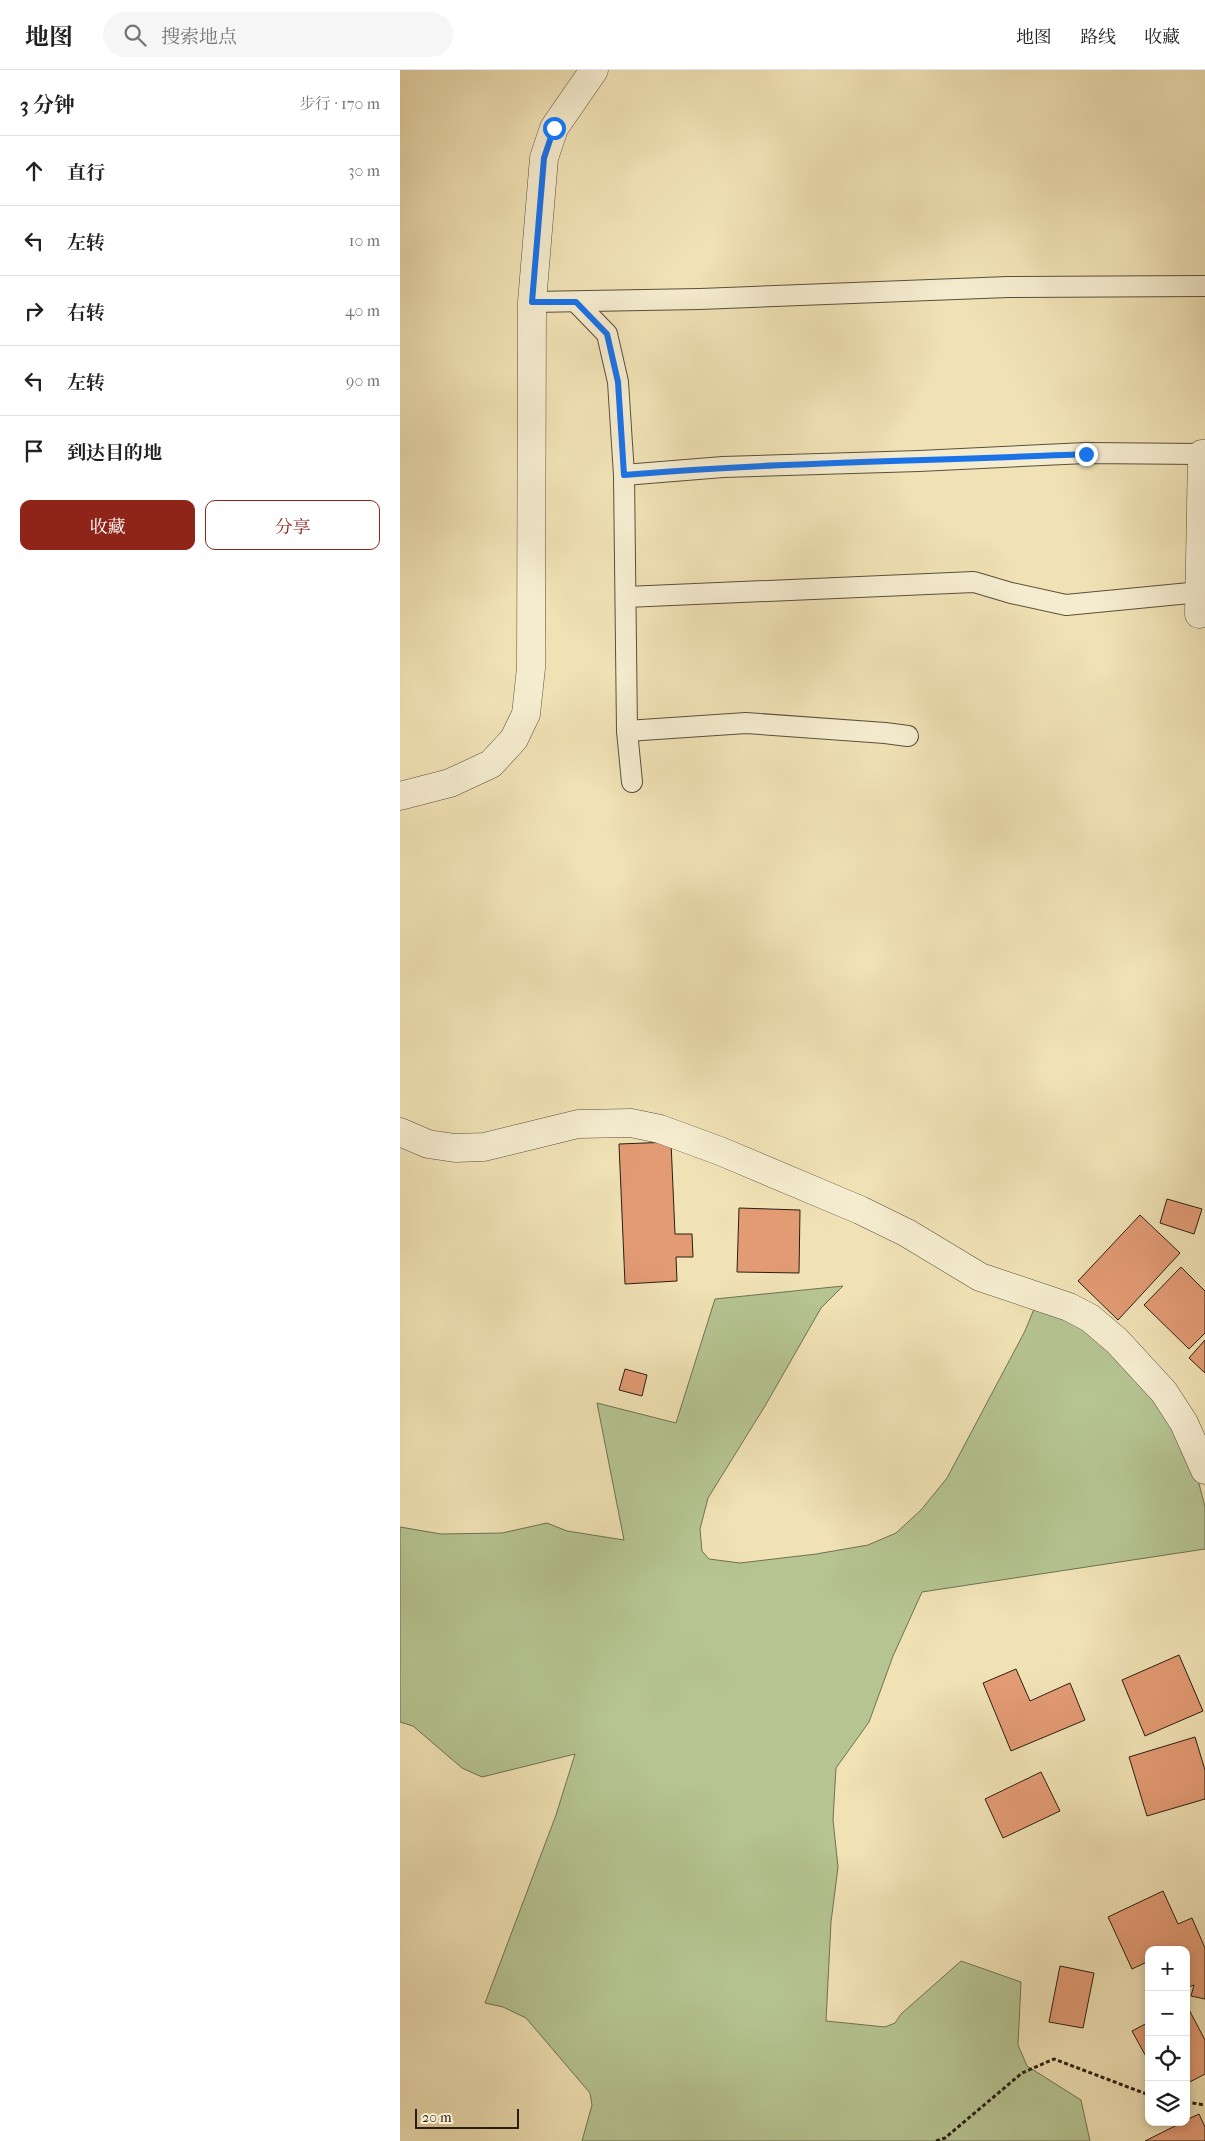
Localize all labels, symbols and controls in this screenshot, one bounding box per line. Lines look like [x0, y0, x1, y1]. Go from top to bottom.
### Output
search box [103, 12, 453, 57]
icon: search [121, 21, 149, 49]
text: 地图 [25, 23, 73, 51]
text: 搜索地点 [161, 26, 237, 48]
text: 地图 [1016, 27, 1052, 48]
text: 路线 [1080, 27, 1116, 48]
text: 收藏 [1144, 27, 1180, 48]
text: 3 分钟 [20, 93, 75, 117]
text: 步行 · 170 m [299, 94, 380, 113]
route start [543, 117, 566, 140]
icon: ahead [20, 157, 48, 185]
text: 30 m [348, 161, 380, 180]
text: 直行 [67, 162, 105, 184]
icon: left [20, 227, 48, 255]
text: 10 m [349, 231, 380, 250]
text: 左转 [67, 232, 105, 254]
icon: right [20, 297, 48, 325]
text: 40 m [345, 301, 380, 320]
text: 右转 [67, 302, 105, 324]
icon: left [20, 367, 48, 395]
text: 90 m [346, 371, 380, 390]
text: 左转 [67, 372, 105, 394]
icon: arrive [20, 437, 48, 465]
text: 到达目的地 [67, 442, 162, 464]
route end [1075, 443, 1098, 466]
button: 收藏 [20, 500, 195, 550]
button: 分享 [205, 500, 380, 550]
map controls [1145, 1946, 1190, 2126]
button: + [1145, 1946, 1190, 1991]
button: − [1145, 1991, 1190, 2036]
button: locate [1145, 2036, 1190, 2081]
button: layers [1145, 2081, 1190, 2126]
scale bar [415, 2106, 519, 2129]
text: 20 m [422, 2109, 452, 2126]

